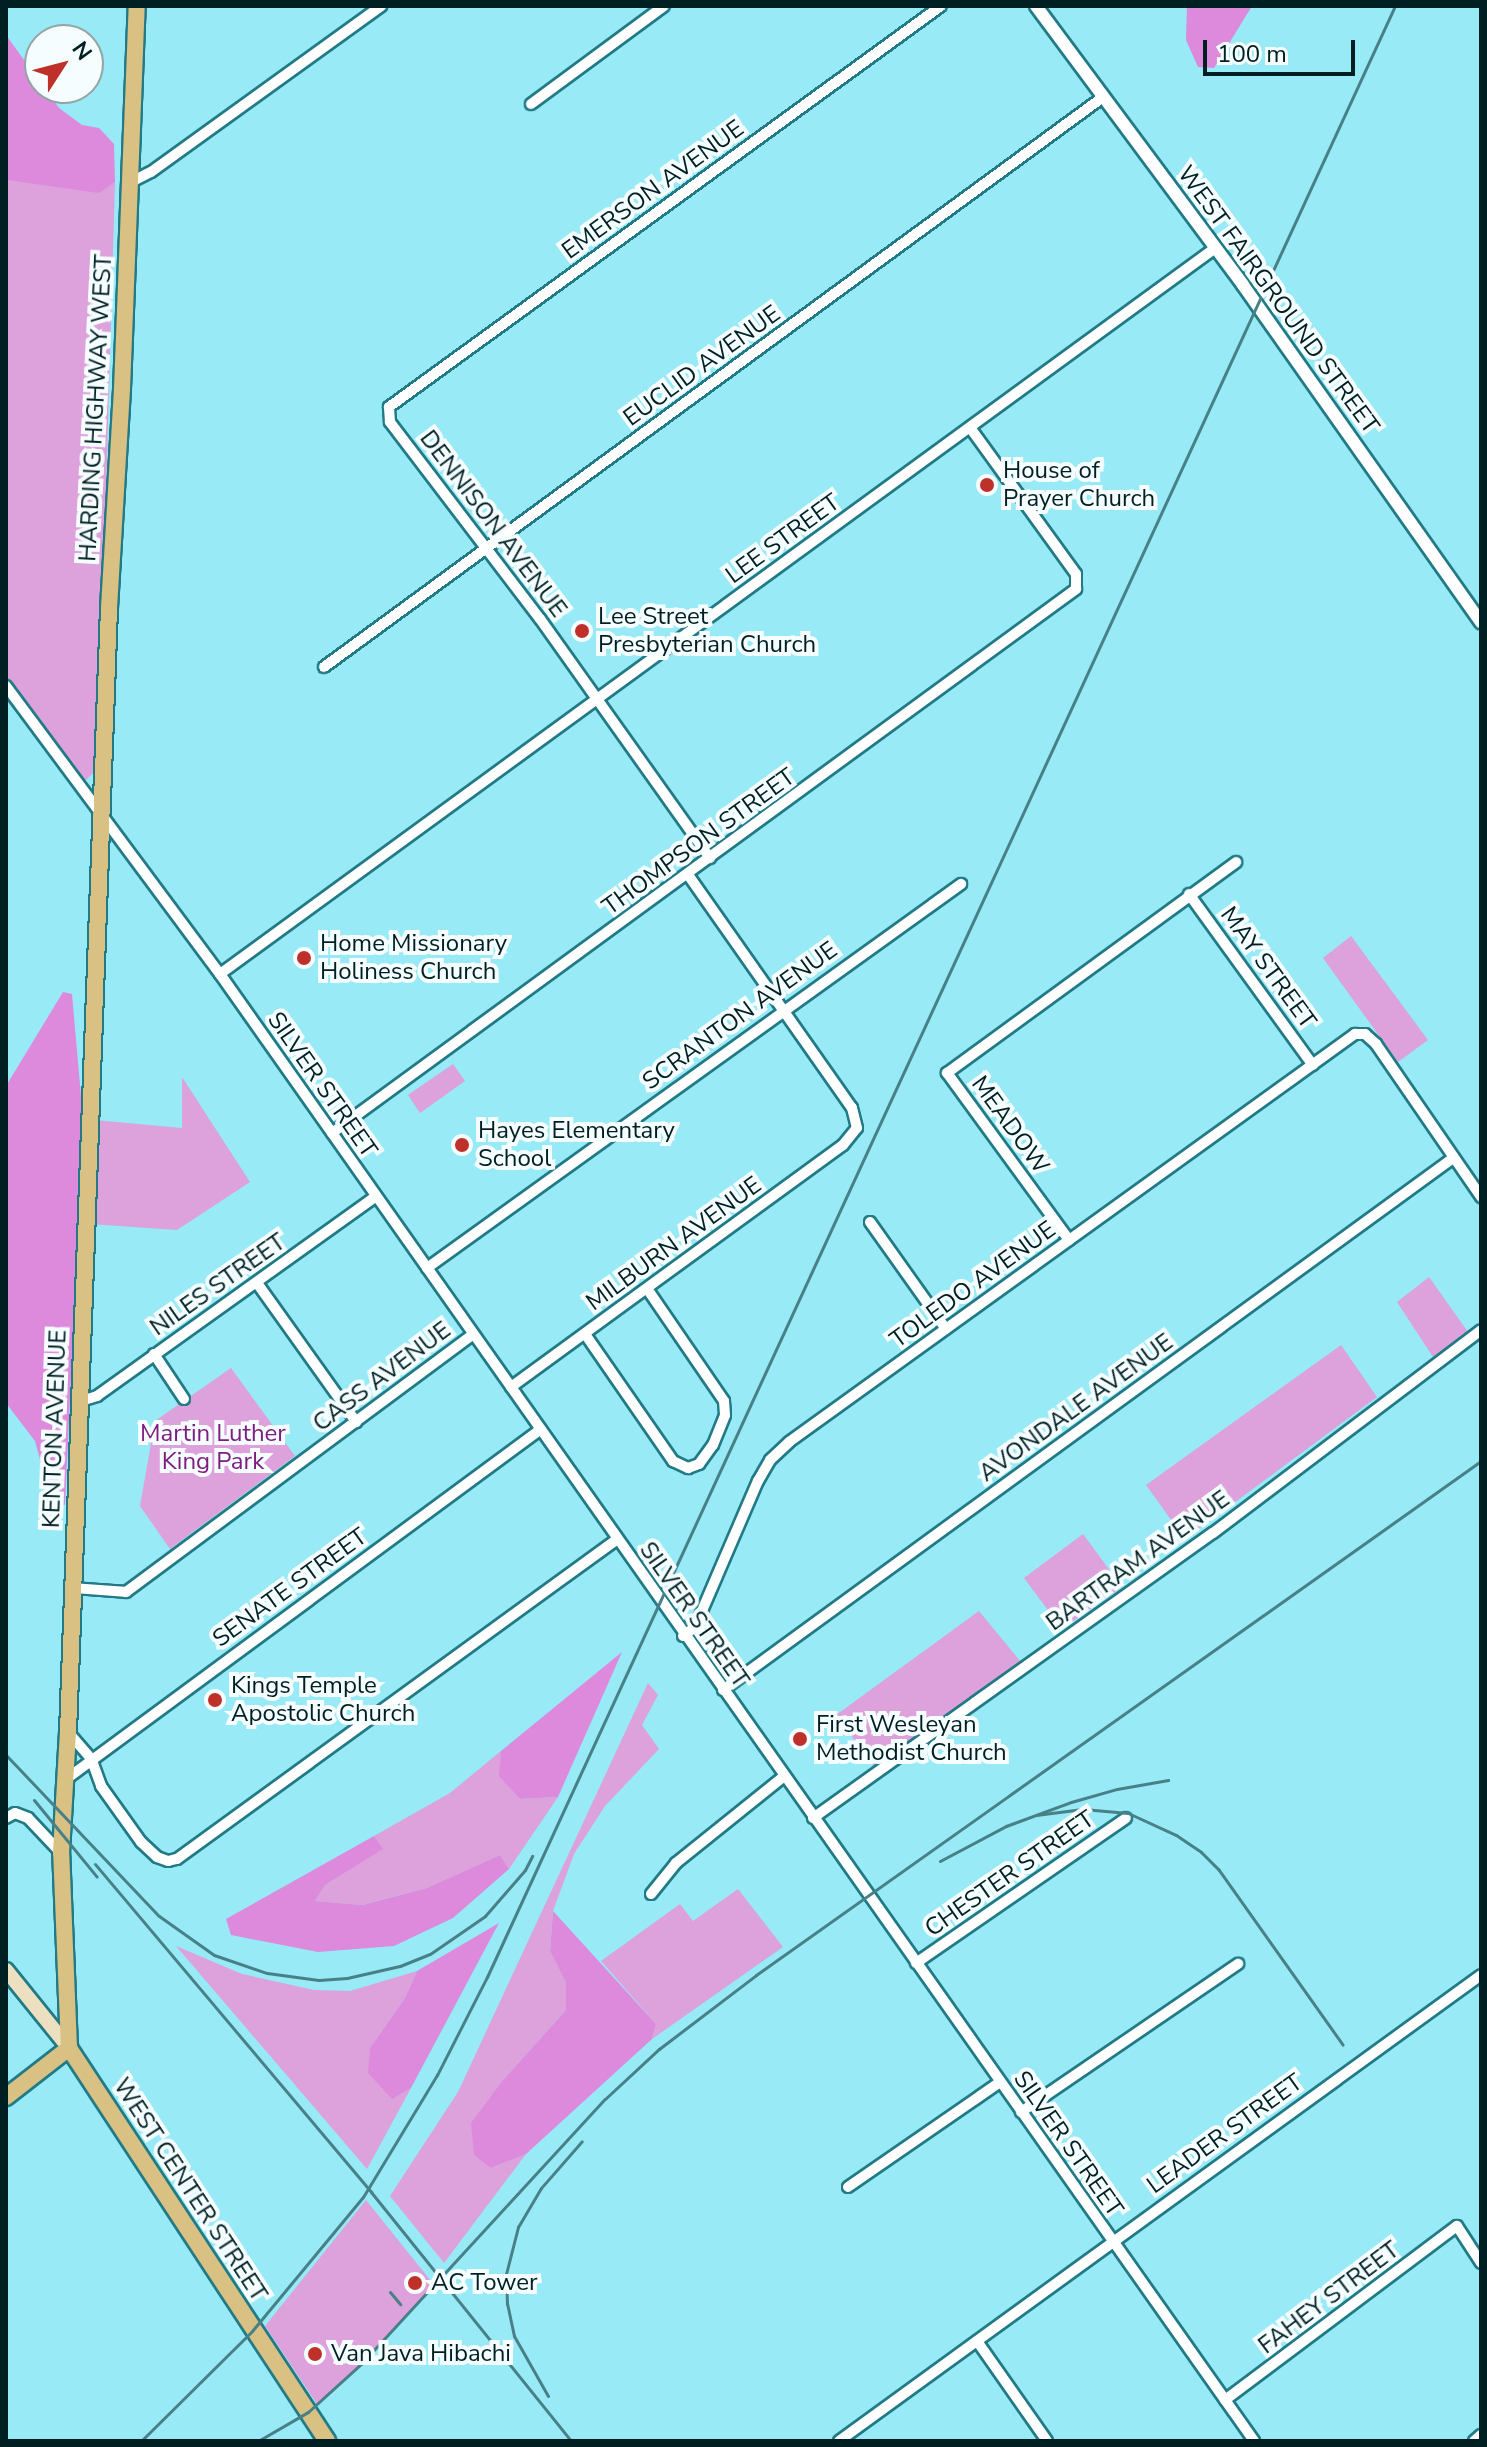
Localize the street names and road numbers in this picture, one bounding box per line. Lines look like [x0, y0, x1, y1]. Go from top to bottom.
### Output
street label: EMERSON AVENUE [557, 114, 749, 266]
street label: WEST FAIRGROUND STREET [1171, 160, 1385, 440]
street label: HARDING HIGHWAY WEST [74, 254, 118, 562]
street label: EUCLID AVENUE [618, 299, 786, 433]
street label: DENNISON AVENUE [413, 425, 573, 623]
street label: LEE STREET [720, 488, 846, 590]
street label: THOMPSON STREET [597, 762, 801, 922]
street label: MAY STREET [1214, 901, 1322, 1035]
street label: SCRANTON AVENUE [637, 936, 843, 1096]
street label: SILVER STREET [261, 1007, 383, 1163]
street label: MEADOW [965, 1070, 1055, 1180]
street label: MILBURN AVENUE [581, 1171, 767, 1317]
street label: TOLEDO AVENUE [885, 1215, 1061, 1355]
street label: NILES STREET [145, 1228, 291, 1342]
street label: CASS AVENUE [308, 1316, 456, 1438]
street label: AVONDALE AVENUE [973, 1328, 1179, 1488]
street label: KENTON AVENUE [37, 1329, 73, 1529]
street label: BARTRAM AVENUE [1041, 1485, 1235, 1637]
street label: SENATE STREET [207, 1522, 373, 1654]
street label: SILVER STREET [633, 1537, 755, 1693]
street label: CHESTER STREET [920, 1805, 1100, 1943]
street label: SILVER STREET [1007, 2066, 1129, 2222]
street label: LEADER STREET [1142, 2068, 1308, 2200]
street label: WEST CENTER STREET [107, 2073, 273, 2307]
street label: FAHEY STREET [1253, 2236, 1405, 2360]

